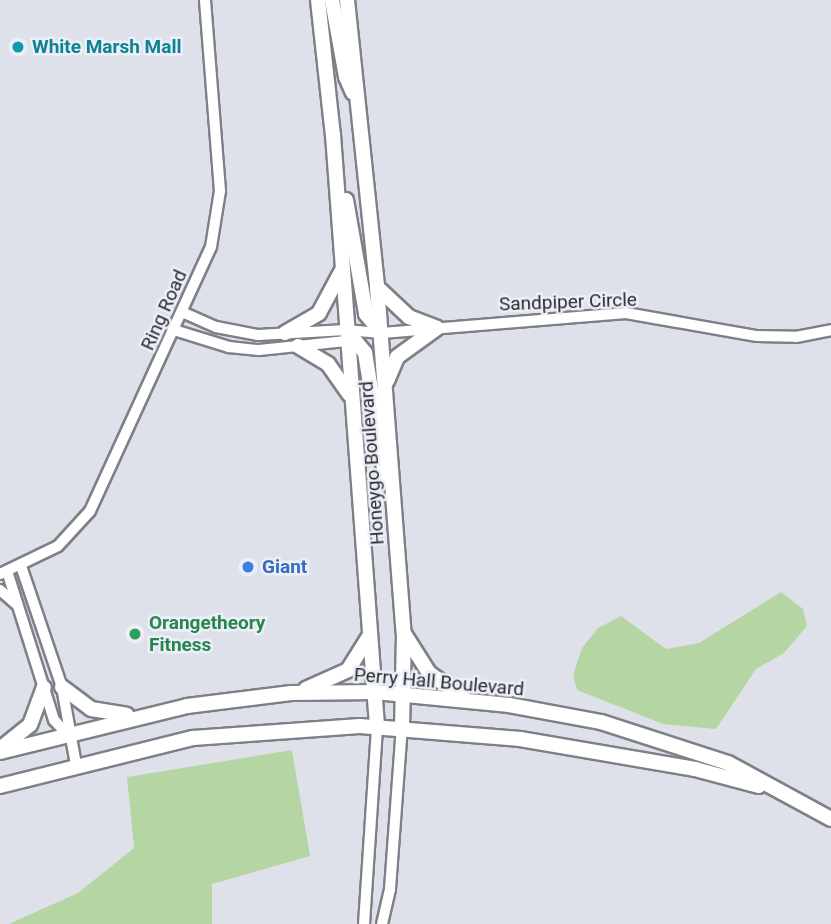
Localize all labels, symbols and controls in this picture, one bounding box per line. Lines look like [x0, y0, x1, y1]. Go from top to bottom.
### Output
place label: White Marsh Mall [32, 36, 181, 58]
marker: White Marsh Mall [10, 39, 26, 55]
street label: Ring Road [136, 266, 192, 354]
street label: Sandpiper Circle [499, 288, 637, 316]
street label: Honeygo Boulevard [355, 380, 389, 546]
place label: Giant [262, 556, 307, 578]
marker: Giant [240, 559, 256, 575]
place label: Orangetheory Fitness [149, 612, 265, 656]
marker: Orangetheory Fitness [127, 626, 143, 642]
street label: Perry Hall Boulevard [353, 663, 525, 701]

